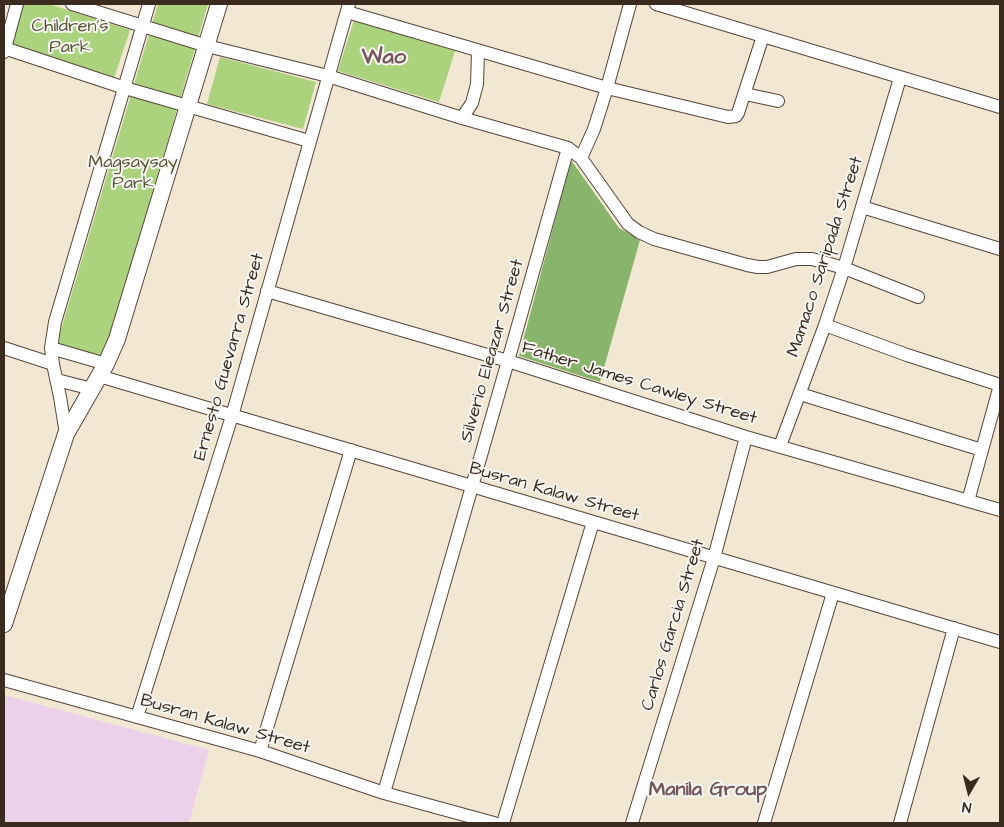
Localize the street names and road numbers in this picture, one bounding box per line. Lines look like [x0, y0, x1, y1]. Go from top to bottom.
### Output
street label: Mamaco Saripada Street [783, 154, 869, 360]
street label: Ernesto Guevarra Street [190, 251, 270, 463]
street label: Silverio Eleazar Street [457, 257, 529, 445]
street label: Father James Cawley Street [519, 338, 759, 430]
street label: Busran Kalaw Street [467, 458, 641, 528]
street label: Carlos Garcia Street [638, 536, 710, 714]
street label: Busran Kalaw Street [138, 690, 312, 760]

